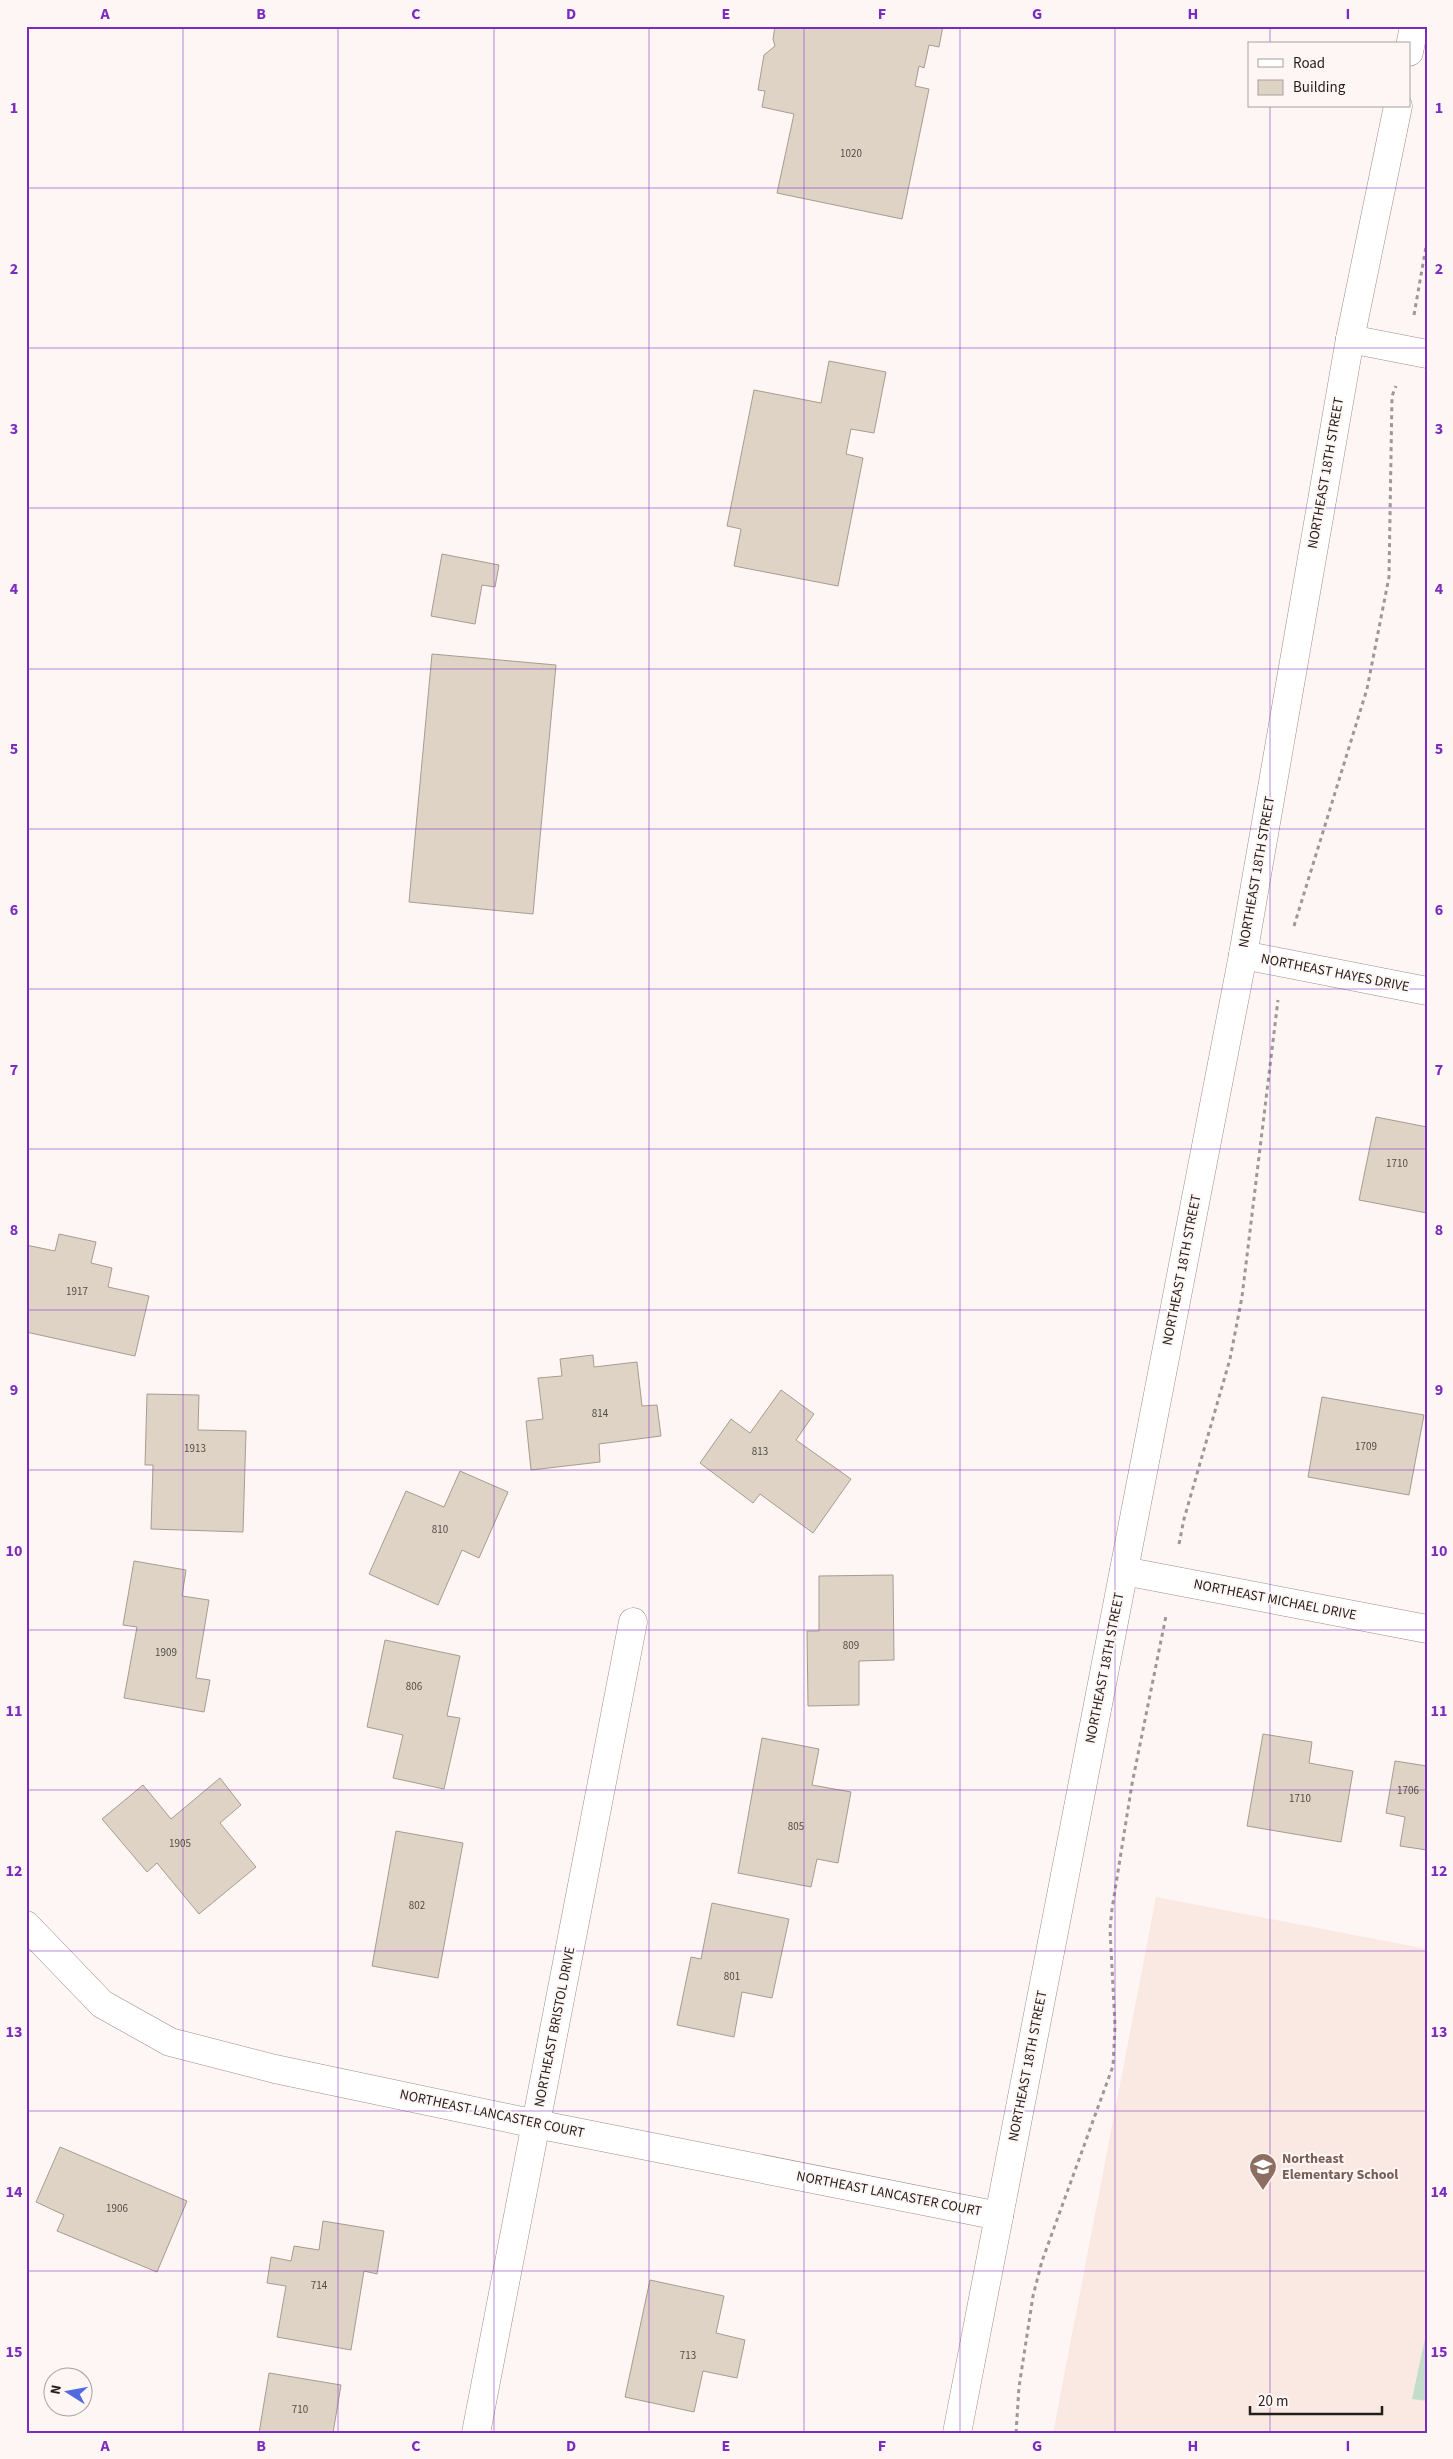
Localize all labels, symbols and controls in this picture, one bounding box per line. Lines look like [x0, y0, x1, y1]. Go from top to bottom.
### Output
text: A [99, 3, 110, 25]
text: B [256, 3, 266, 25]
text: C [411, 3, 421, 25]
text: D [566, 3, 576, 25]
text: E [722, 3, 730, 25]
text: F [878, 3, 886, 25]
text: G [1032, 3, 1042, 25]
text: H [1188, 3, 1198, 25]
text: I [1346, 3, 1350, 25]
legend [1248, 42, 1410, 108]
text: Road [1293, 53, 1325, 74]
text: Building [1293, 77, 1346, 98]
text: 1 [10, 97, 18, 119]
text: 1 [1435, 97, 1443, 119]
house number: 1020 [840, 146, 862, 161]
text: 2 [10, 258, 18, 280]
text: 2 [1435, 258, 1443, 280]
street label: NORTHEAST 18TH STREET [1303, 395, 1349, 550]
text: 3 [10, 418, 18, 440]
text: 3 [1435, 418, 1443, 440]
text: 4 [10, 578, 19, 600]
text: 4 [1435, 578, 1444, 600]
text: 5 [10, 738, 18, 760]
text: 5 [1435, 738, 1443, 760]
street label: NORTHEAST 18TH STREET [1234, 794, 1280, 949]
text: 6 [10, 899, 18, 921]
text: 6 [1435, 899, 1443, 921]
street label: NORTHEAST HAYES DRIVE [1259, 949, 1411, 997]
text: 7 [10, 1059, 18, 1081]
text: 7 [1435, 1059, 1443, 1081]
house number: 1710 [1386, 1156, 1408, 1171]
street label: NORTHEAST 18TH STREET [1158, 1192, 1207, 1347]
text: 8 [10, 1219, 18, 1241]
text: 8 [1435, 1219, 1443, 1241]
house number: 1917 [66, 1284, 88, 1299]
text: 9 [10, 1379, 18, 1401]
text: 9 [1435, 1379, 1443, 1401]
house number: 814 [592, 1406, 609, 1421]
house number: 1709 [1355, 1439, 1377, 1454]
house number: 1913 [184, 1441, 206, 1456]
house number: 813 [752, 1444, 768, 1459]
house number: 810 [432, 1522, 448, 1537]
text: 10 [6, 1540, 22, 1562]
text: 10 [1431, 1540, 1447, 1562]
street label: NORTHEAST MICHAEL DRIVE [1192, 1574, 1358, 1626]
street label: NORTHEAST 18TH STREET [1081, 1590, 1130, 1745]
house number: 809 [843, 1638, 859, 1653]
house number: 1909 [155, 1645, 177, 1660]
house number: 806 [406, 1679, 423, 1694]
text: 11 [6, 1700, 22, 1722]
text: 11 [1431, 1700, 1447, 1722]
house number: 1706 [1397, 1783, 1419, 1798]
house number: 1710 [1289, 1791, 1311, 1806]
house number: 805 [788, 1819, 804, 1834]
house number: 1905 [169, 1836, 191, 1851]
text: 12 [6, 1860, 22, 1882]
text: 12 [1431, 1860, 1447, 1882]
house number: 802 [409, 1898, 425, 1913]
street label: NORTHEAST BRISTOL DRIVE [530, 1945, 580, 2109]
house number: 801 [724, 1969, 740, 1984]
street label: NORTHEAST 18TH STREET [1004, 1988, 1053, 2143]
text: 13 [6, 2021, 22, 2043]
text: 13 [1431, 2021, 1447, 2043]
street label: NORTHEAST LANCASTER COURT [398, 2085, 587, 2143]
place label: Northeast Elementary School [1282, 2149, 1398, 2185]
school or university icon: Northeast Elementary School [1248, 2152, 1278, 2191]
street label: NORTHEAST LANCASTER COURT [795, 2166, 984, 2222]
text: 14 [6, 2181, 23, 2203]
text: 14 [1431, 2181, 1448, 2203]
house number: 1906 [106, 2201, 128, 2216]
house number: 714 [311, 2278, 328, 2293]
text: 15 [6, 2341, 22, 2363]
text: 15 [1431, 2341, 1447, 2363]
house number: 713 [680, 2348, 696, 2363]
north arrow [42, 2366, 92, 2416]
text: N [46, 2383, 67, 2396]
scale bar [1250, 2384, 1383, 2416]
text: 20 m [1258, 2391, 1288, 2412]
house number: 710 [292, 2402, 308, 2417]
text: A [99, 2435, 110, 2457]
text: B [256, 2435, 266, 2457]
text: C [411, 2435, 421, 2457]
text: D [566, 2435, 576, 2457]
text: E [722, 2435, 730, 2457]
text: F [878, 2435, 886, 2457]
text: G [1032, 2435, 1042, 2457]
text: H [1188, 2435, 1198, 2457]
text: I [1346, 2435, 1350, 2457]

